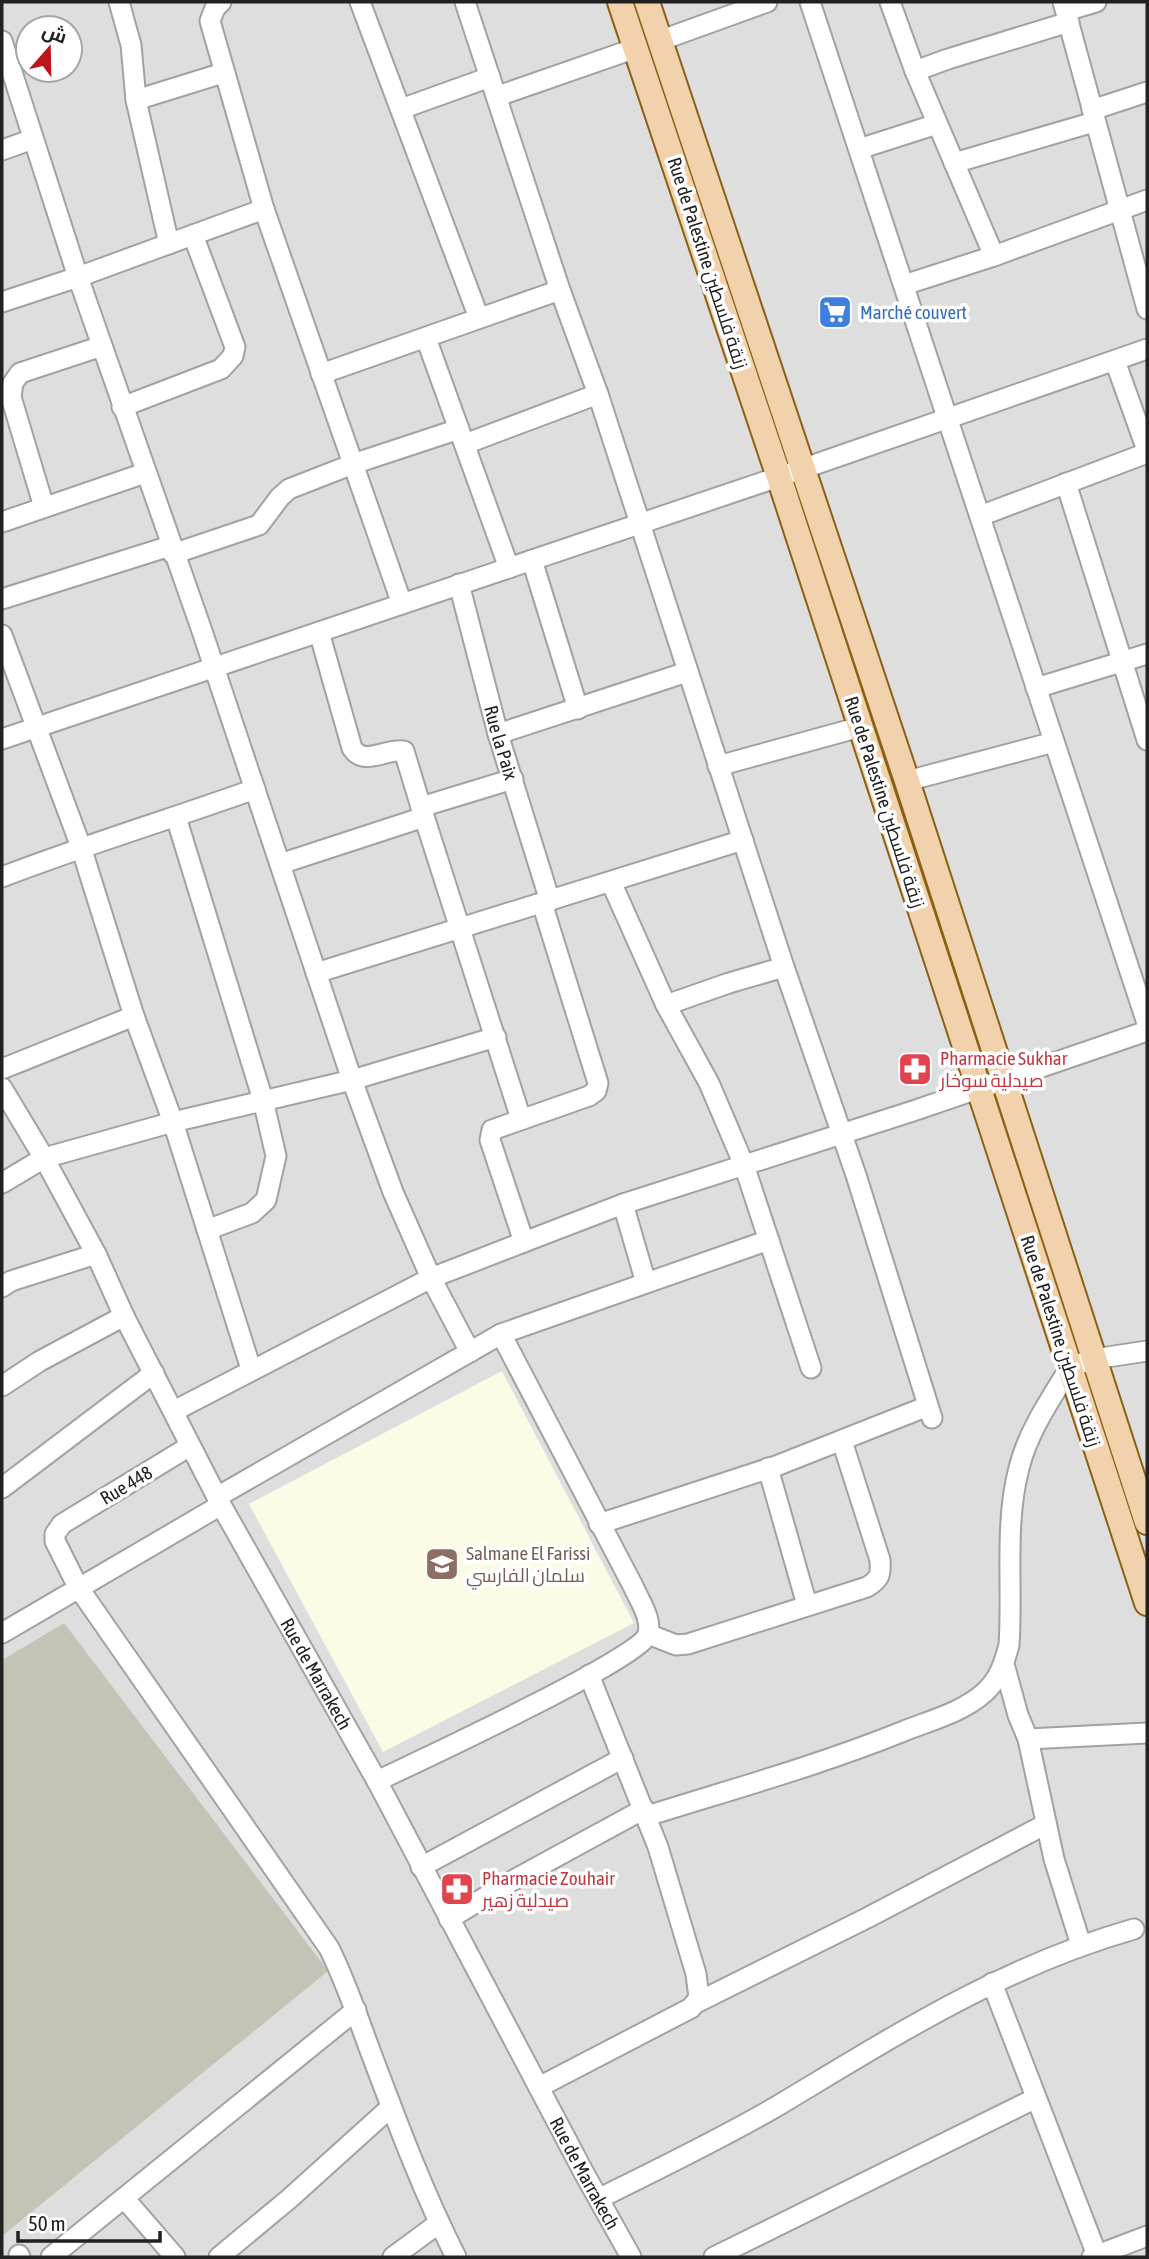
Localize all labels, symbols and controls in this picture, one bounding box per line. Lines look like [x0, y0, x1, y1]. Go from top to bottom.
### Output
north arrow [14, 14, 84, 84]
text: ش [39, 19, 70, 48]
street label: Rue de Palestine زنقة فلسطين [662, 155, 753, 372]
supermarket icon: Marché couvert [816, 293, 854, 331]
place label: Marché couvert [860, 301, 967, 323]
street label: Rue de Palestine زنقة فلسطين [839, 694, 930, 911]
street label: Rue la Paix [480, 703, 523, 783]
place label: Pharmacie Sukhar صيدلية سوخار [939, 1047, 1068, 1092]
pharmacy icon: Pharmacie Sukhar صيدلية سوخار [896, 1050, 934, 1088]
street label: Rue de Palestine زنقة فلسطين [1015, 1233, 1106, 1450]
street label: Rue 448 [96, 1461, 156, 1509]
place label: Salmane El Farissi سلمان الفارسي [466, 1542, 590, 1590]
school or university icon: Salmane El Farissi سلمان الفارسي [423, 1545, 461, 1583]
street label: Rue de Marrakech [276, 1614, 356, 1733]
place label: Pharmacie Zouhair صيدلية زهير [481, 1867, 615, 1912]
pharmacy icon: Pharmacie Zouhair صيدلية زهير [438, 1870, 476, 1908]
street label: Rue de Marrakech [545, 2113, 624, 2233]
scale bar [18, 2200, 159, 2244]
text: 50 m [28, 2211, 66, 2235]

